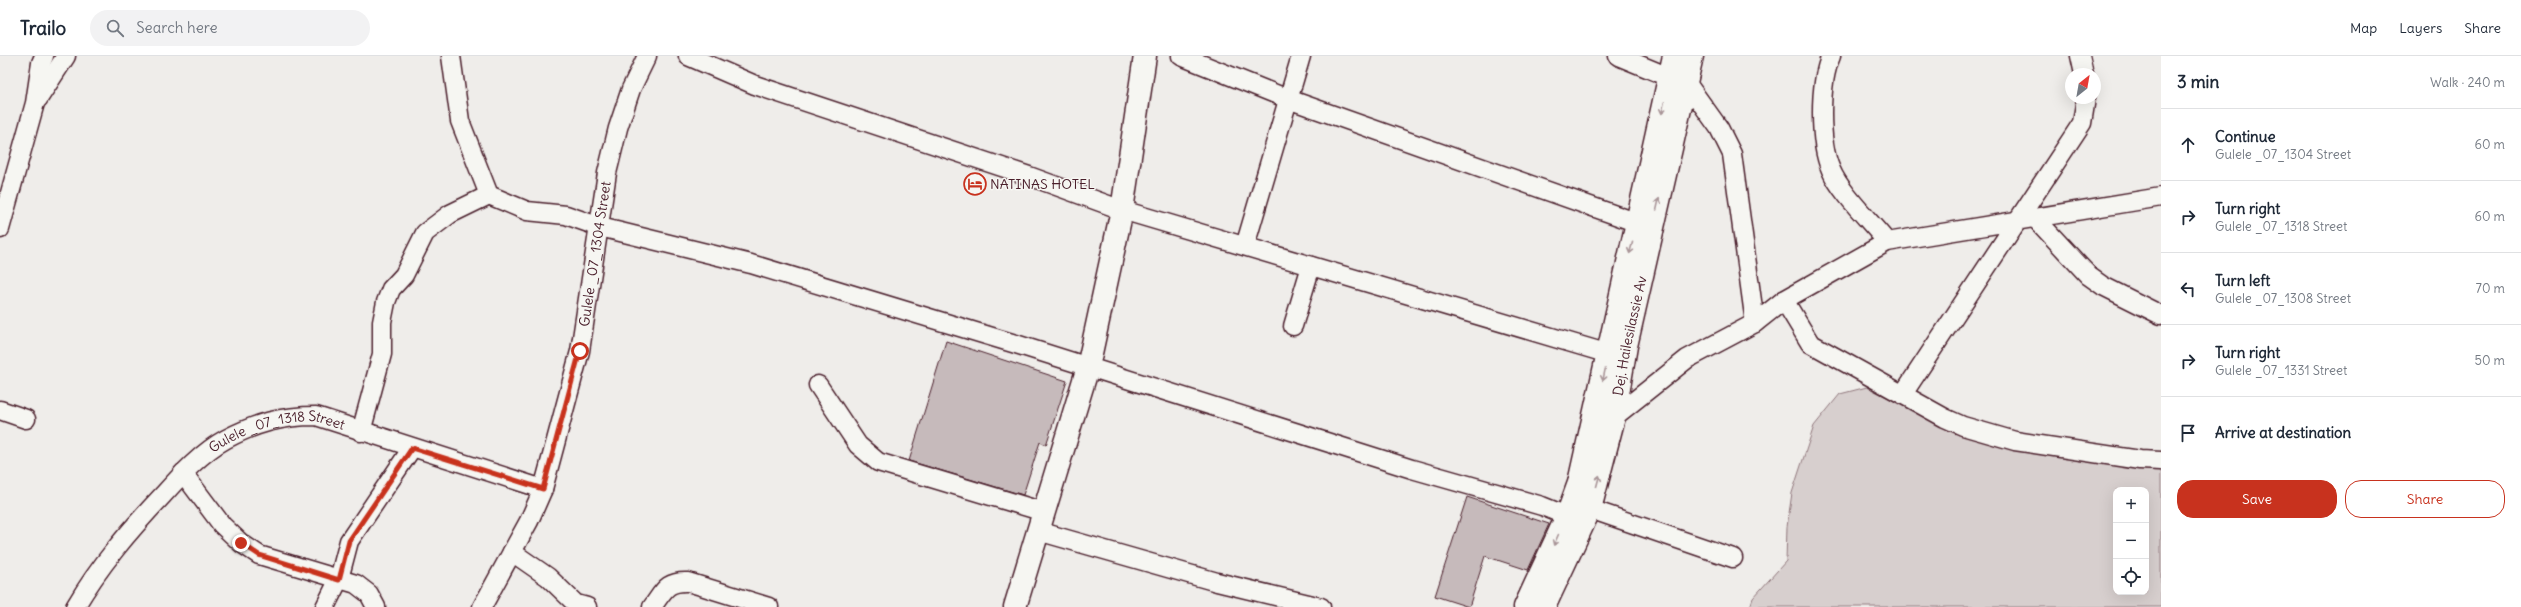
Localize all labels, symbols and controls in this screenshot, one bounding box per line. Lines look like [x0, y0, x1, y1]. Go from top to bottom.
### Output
search box [90, 10, 370, 46]
text: Trailo [20, 16, 66, 40]
icon: search [104, 17, 126, 39]
text: Search here [136, 18, 218, 37]
text: Map [2350, 19, 2377, 37]
text: Layers [2399, 19, 2442, 37]
text: Share [2464, 19, 2501, 37]
north arrow [2065, 68, 2101, 104]
text: 3 min [2177, 71, 2219, 93]
text: Walk · 240 m [2430, 74, 2505, 91]
one-way arrow [1658, 101, 1666, 114]
text: Continue [2215, 127, 2276, 146]
icon: ahead [2177, 134, 2199, 156]
text: 60 m [2474, 136, 2505, 153]
text: Gulele _07_1304 Street [2215, 146, 2351, 163]
hotel icon: NATINAS HOTEL [962, 171, 988, 197]
place label: NATINAS HOTEL [990, 175, 1095, 193]
street label: Gulele _07_1304 Street [575, 180, 615, 328]
one-way arrow [1654, 198, 1662, 211]
text: Turn right [2215, 199, 2280, 218]
icon: right [2177, 206, 2199, 228]
text: 60 m [2474, 208, 2505, 225]
text: Gulele _07_1318 Street [2215, 218, 2347, 235]
one-way arrow [1627, 241, 1634, 254]
text: Turn left [2215, 271, 2270, 290]
street label: Dej. Hailesilassie Av [1609, 274, 1651, 397]
icon: left [2177, 278, 2199, 300]
text: 70 m [2476, 280, 2505, 297]
text: Gulele _07_1308 Street [2215, 290, 2351, 307]
route start [571, 342, 589, 360]
text: Turn right [2215, 343, 2280, 362]
icon: right [2177, 350, 2199, 372]
text: 50 m [2474, 352, 2505, 369]
text: Gulele _07_1331 Street [2215, 362, 2347, 379]
one-way arrow [1600, 368, 1608, 381]
street label: Gulele _07_1318 Street [205, 407, 348, 457]
icon: arrive [2177, 422, 2199, 444]
text: Arrive at destination [2215, 423, 2351, 442]
one-way arrow [1594, 475, 1602, 488]
button: Save [2177, 480, 2337, 518]
button: Share [2345, 480, 2505, 518]
map controls [2113, 487, 2149, 595]
button: + [2113, 487, 2149, 523]
button: − [2113, 523, 2149, 559]
route end [232, 534, 250, 552]
one-way arrow [1552, 534, 1559, 546]
button: locate [2113, 559, 2149, 595]

